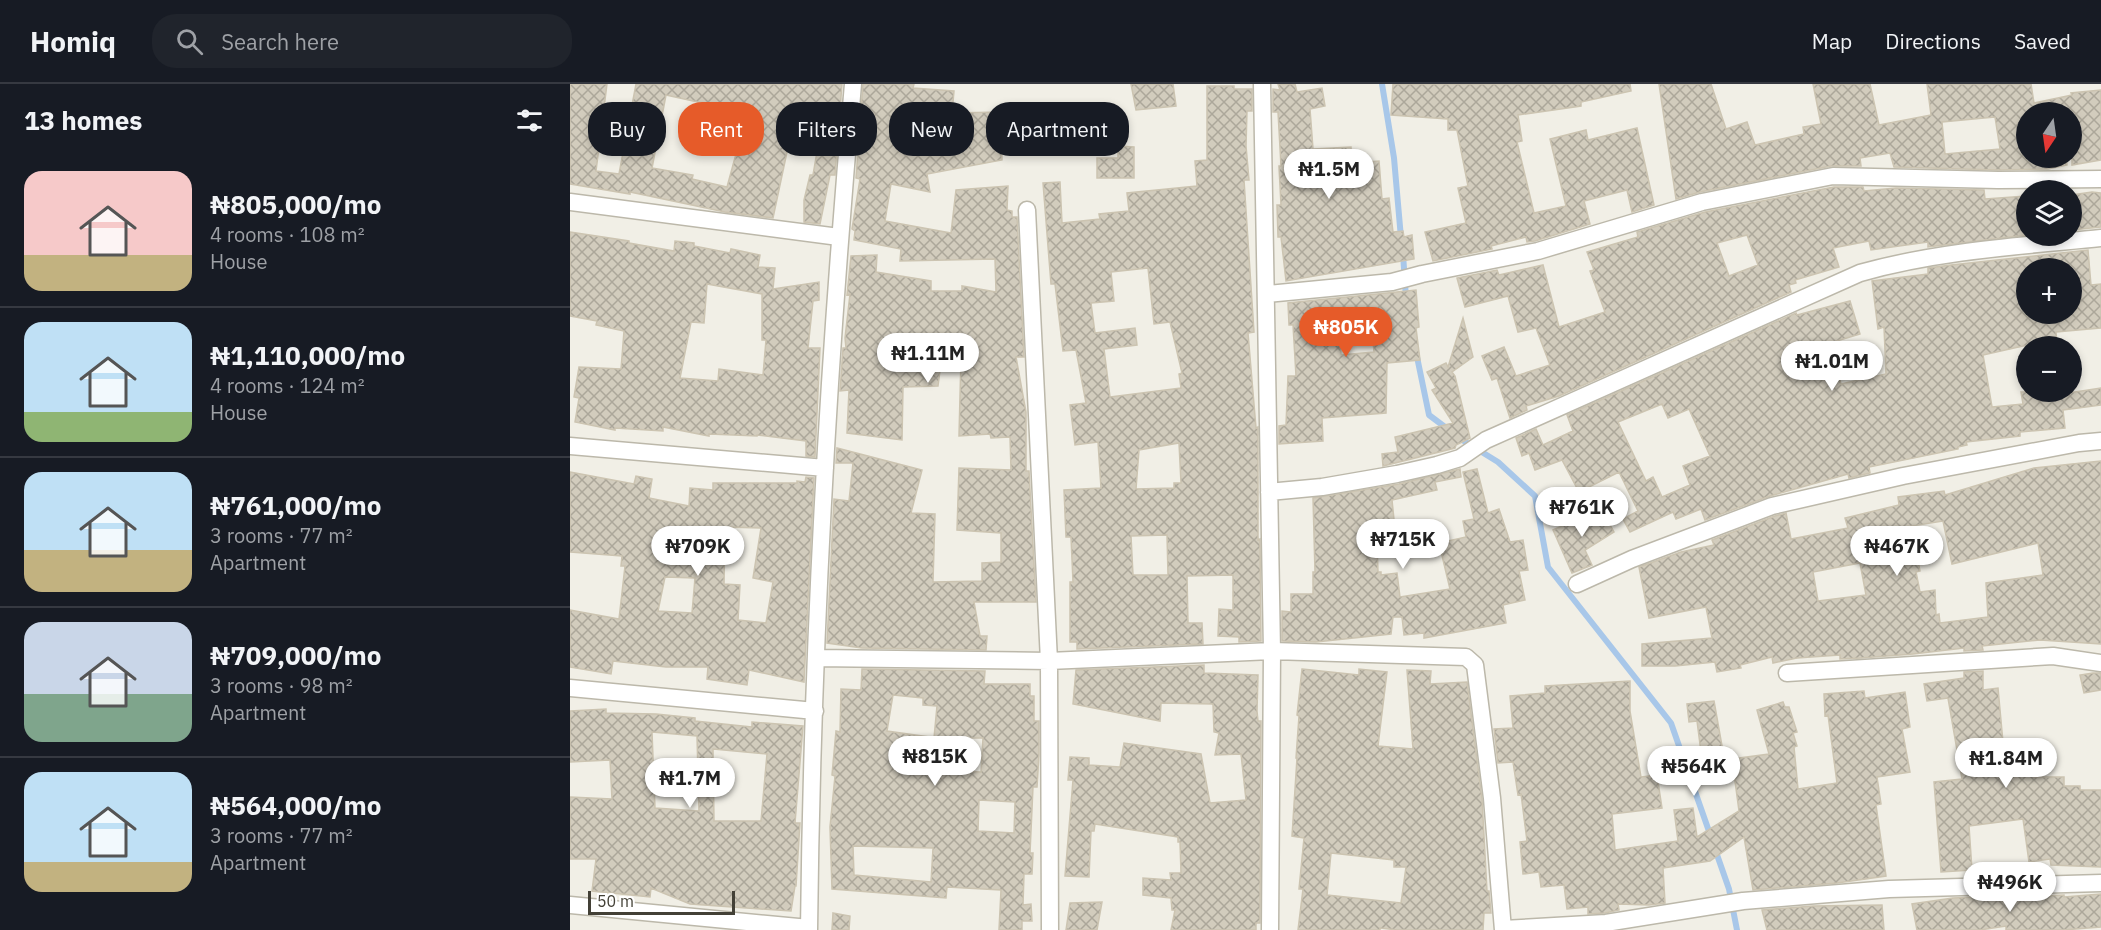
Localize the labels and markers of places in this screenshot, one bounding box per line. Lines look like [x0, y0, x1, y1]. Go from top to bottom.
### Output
pin: ₦1.5M [1287, 149, 1371, 200]
pin: ₦805K [1304, 307, 1388, 358]
pin: ₦1.11M [879, 333, 977, 384]
pin: ₦1.01M [1783, 341, 1881, 392]
pin: ₦761K [1540, 487, 1624, 538]
pin: ₦715K [1361, 519, 1445, 570]
pin: ₦709K [656, 526, 740, 577]
pin: ₦467K [1855, 526, 1939, 577]
pin: ₦815K [893, 736, 977, 787]
pin: ₦1.84M [1957, 738, 2055, 789]
pin: ₦564K [1652, 746, 1736, 797]
pin: ₦1.7M [648, 758, 732, 809]
pin: ₦496K [1968, 862, 2052, 913]

